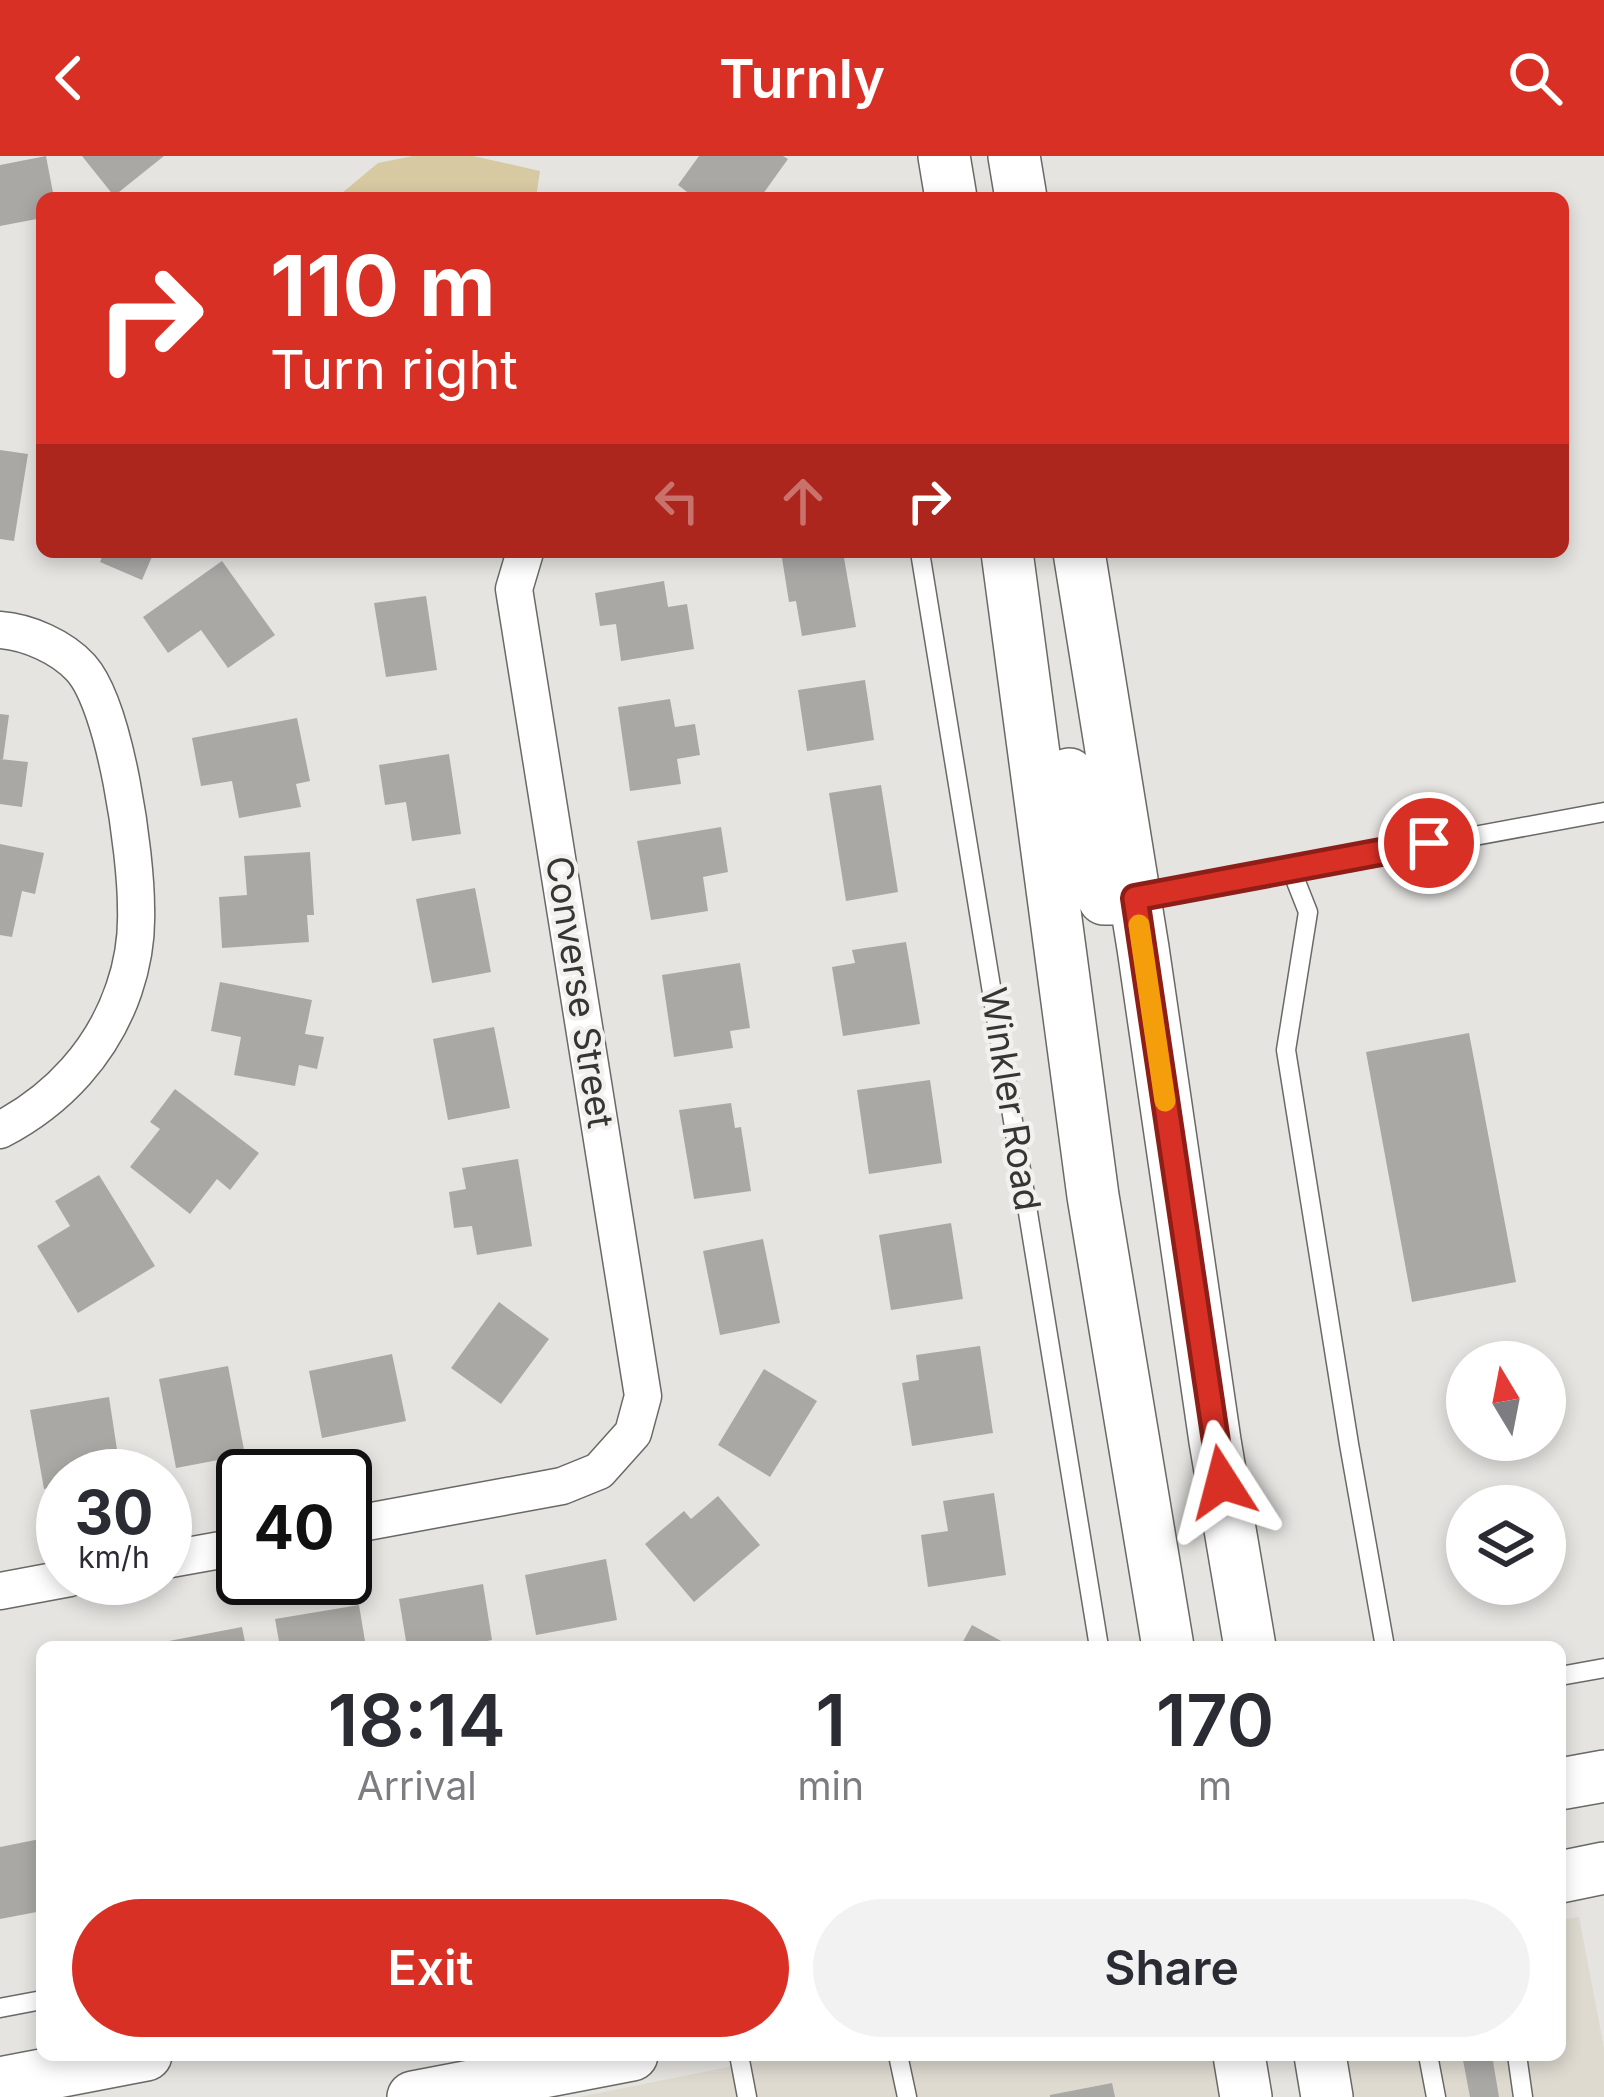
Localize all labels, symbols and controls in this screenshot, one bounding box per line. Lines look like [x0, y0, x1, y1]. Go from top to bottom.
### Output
icon: back [36, 45, 102, 111]
icon: search [1502, 45, 1568, 111]
text: Turnly [719, 46, 885, 111]
text: 110 m [270, 235, 496, 336]
icon: right [72, 240, 228, 396]
text: Turn right [270, 337, 518, 402]
icon: left [644, 468, 710, 534]
icon: ahead [770, 468, 836, 534]
icon: right [896, 468, 962, 534]
pin [1378, 792, 1480, 894]
icon: arrive [1396, 810, 1462, 876]
street label: Converse Street [537, 853, 623, 1131]
street label: Winkler Road [972, 984, 1050, 1214]
north arrow [1446, 1341, 1566, 1461]
map controls [1446, 1341, 1566, 1605]
position arrow [1159, 1419, 1285, 1545]
speed limit sign: 40 [216, 1449, 372, 1605]
text: 30 [74, 1476, 154, 1548]
button: layers [1446, 1485, 1566, 1605]
text: km/h [78, 1539, 150, 1575]
text: 18:14 [328, 1676, 506, 1763]
text: 1 [816, 1676, 846, 1763]
text: 170 [1156, 1676, 1274, 1763]
text: Arrival [357, 1762, 477, 1809]
text: min [797, 1762, 864, 1809]
text: m [1198, 1762, 1232, 1809]
button: Exit [72, 1899, 789, 2037]
button: Share [813, 1899, 1530, 2037]

